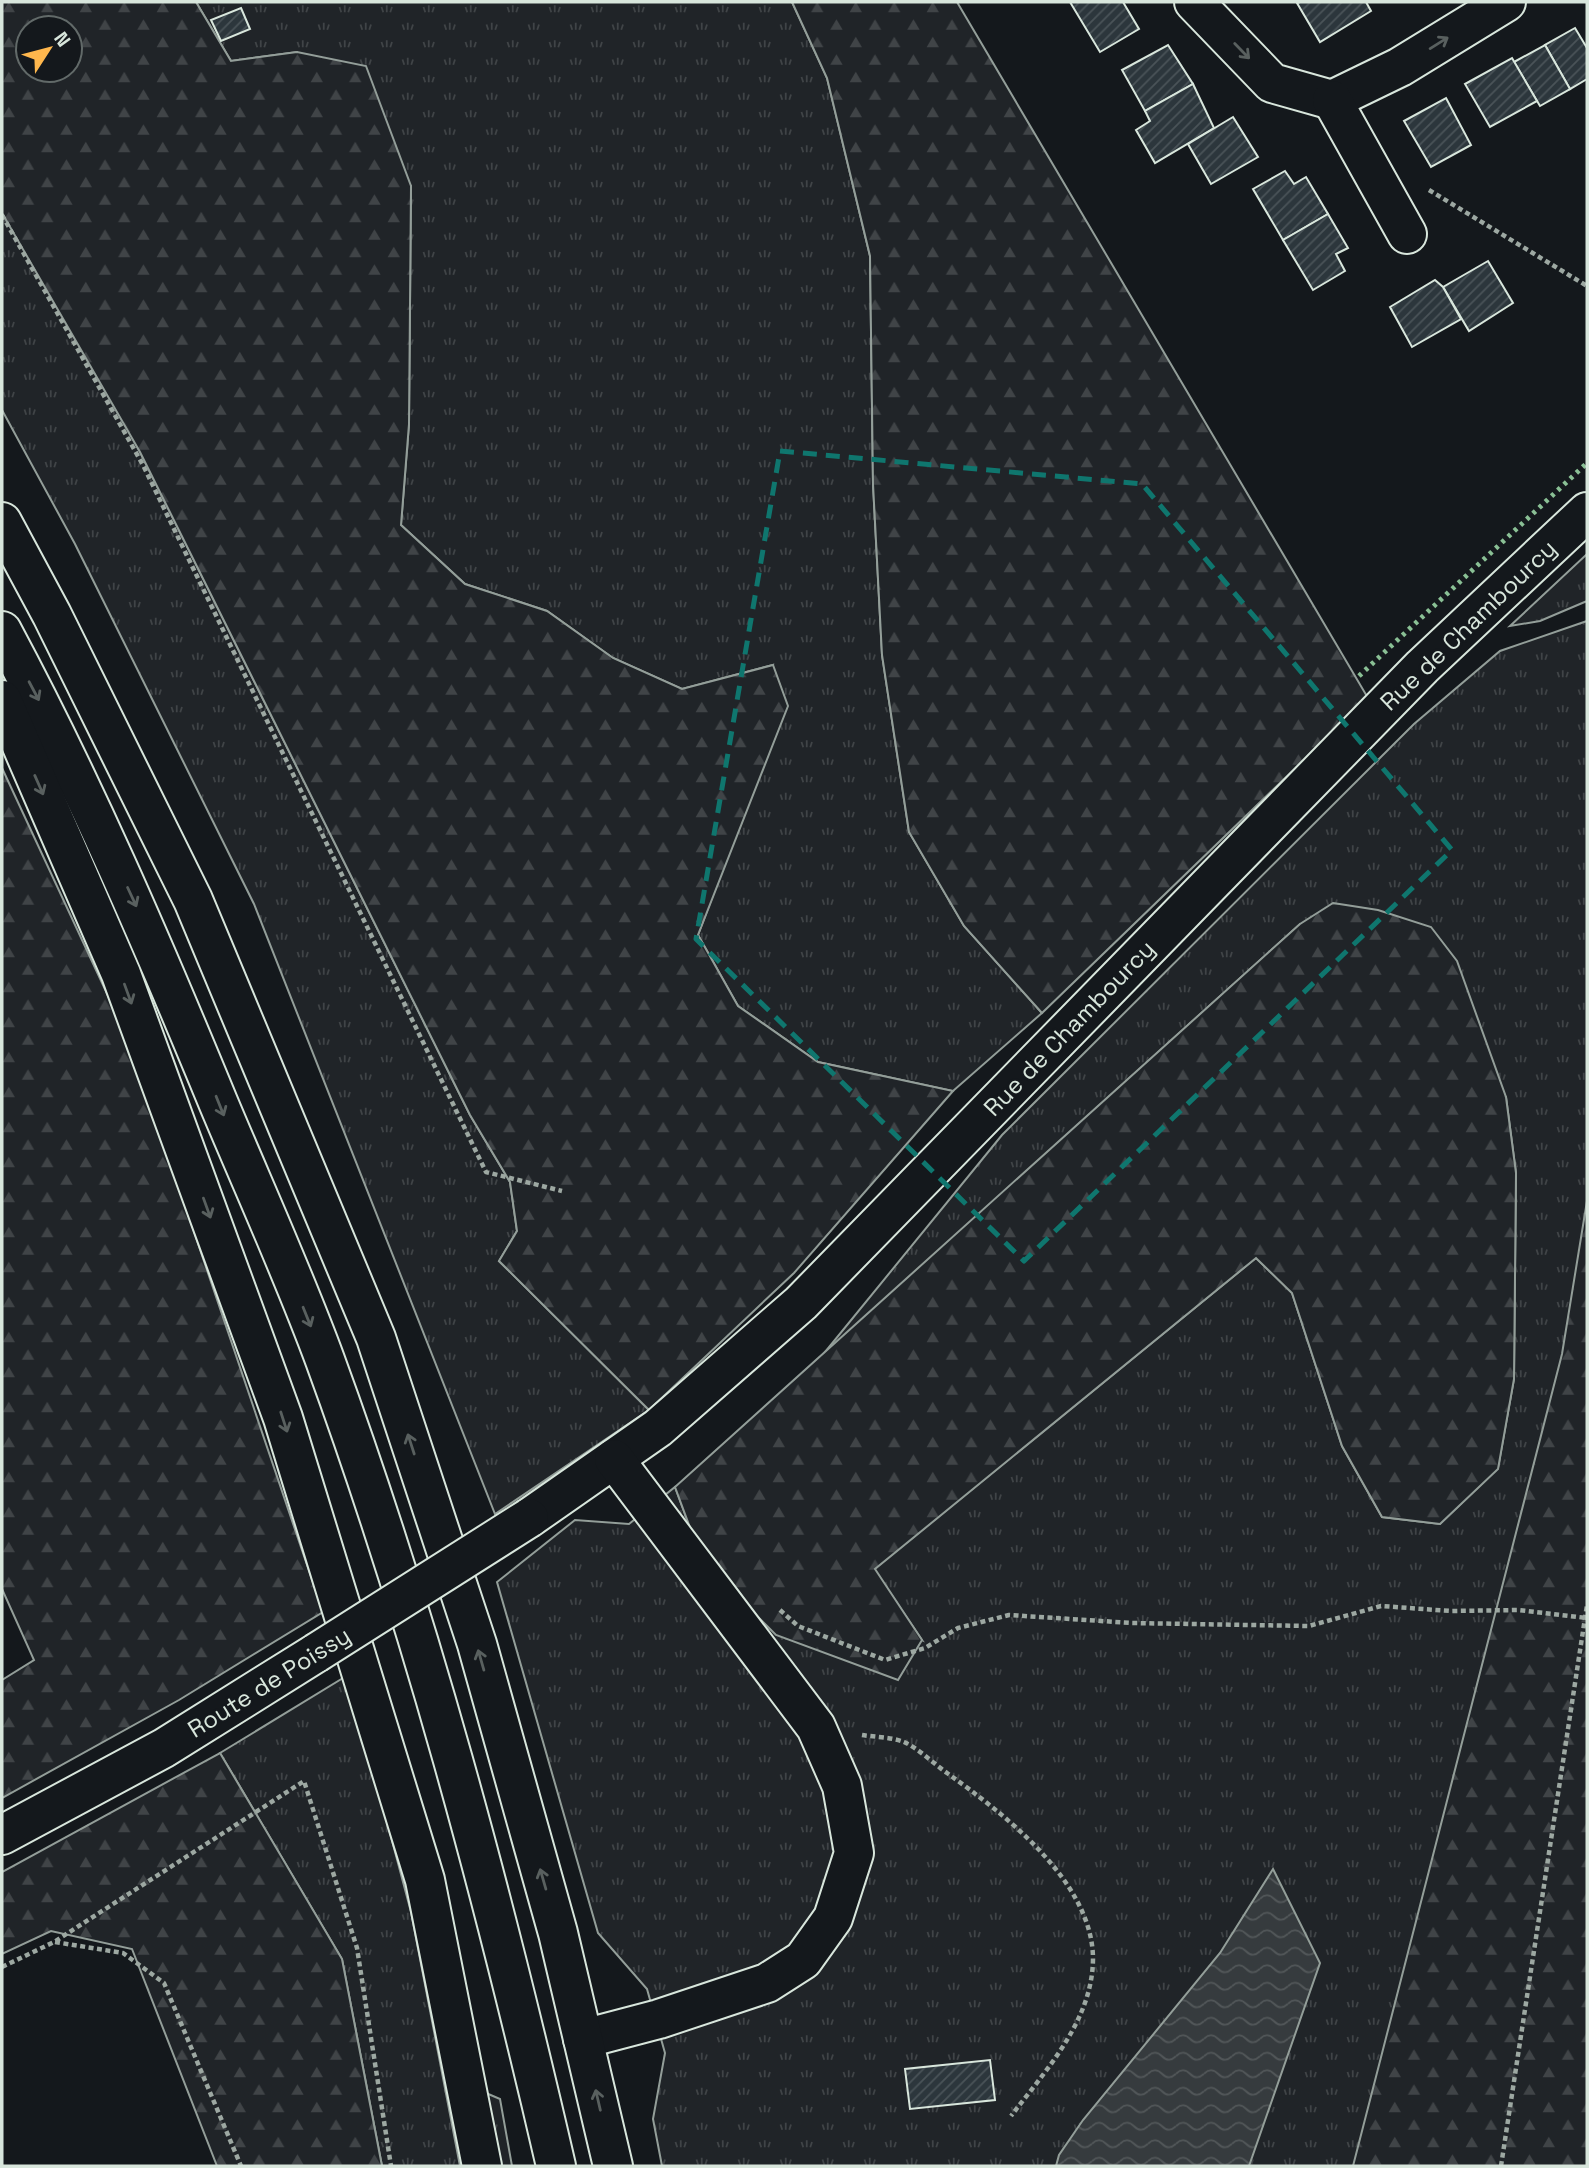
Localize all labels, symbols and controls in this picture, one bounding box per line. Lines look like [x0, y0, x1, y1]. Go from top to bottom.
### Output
north arrow [14, 14, 84, 84]
text: N [48, 27, 76, 52]
one-way arrow [1429, 36, 1448, 51]
one-way arrow [1233, 42, 1250, 59]
street label: Rue de Chambourcy [1373, 533, 1563, 717]
one-way arrow [27, 681, 41, 701]
one-way arrow [33, 774, 46, 795]
one-way arrow [126, 886, 139, 907]
street label: Rue de Chambourcy [977, 933, 1161, 1123]
one-way arrow [123, 983, 136, 1005]
one-way arrow [215, 1095, 228, 1117]
one-way arrow [201, 1196, 214, 1218]
one-way arrow [301, 1305, 314, 1327]
one-way arrow [279, 1410, 292, 1432]
one-way arrow [404, 1433, 416, 1455]
street label: Route de Poissy [182, 1620, 356, 1744]
one-way arrow [474, 1649, 487, 1671]
one-way arrow [536, 1868, 549, 1891]
one-way arrow [591, 2089, 604, 2112]

